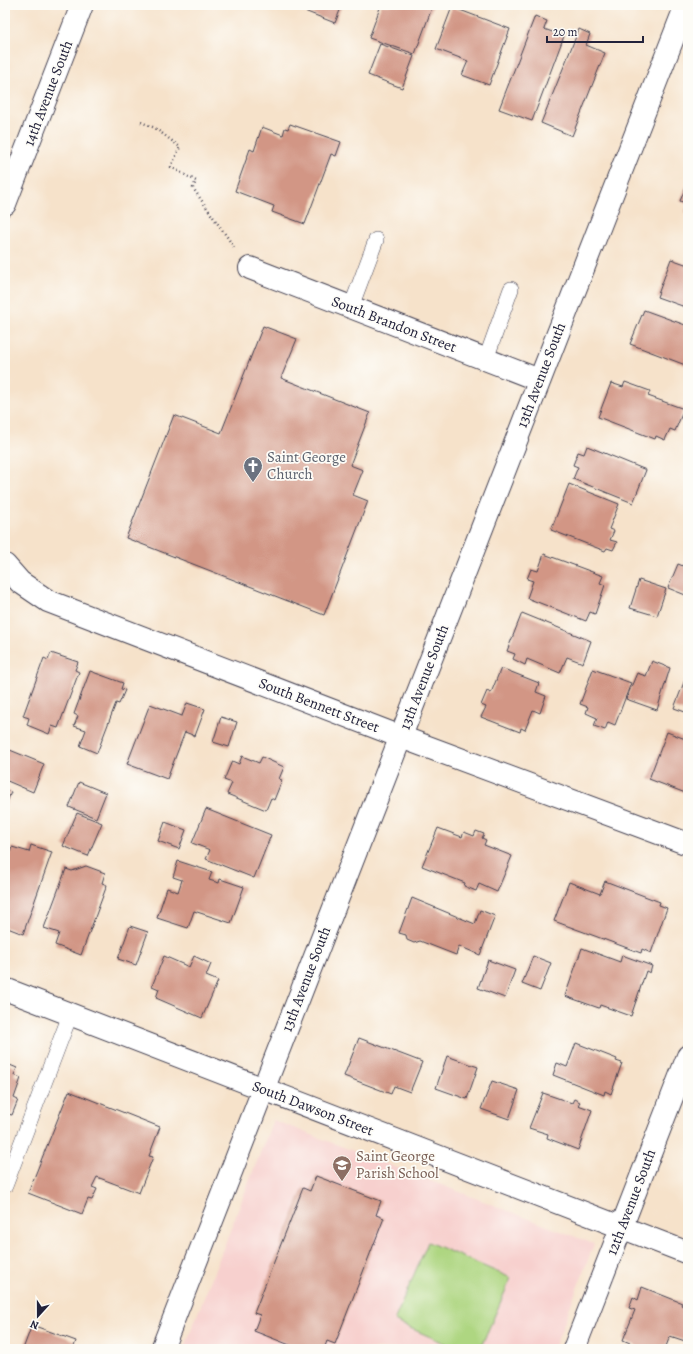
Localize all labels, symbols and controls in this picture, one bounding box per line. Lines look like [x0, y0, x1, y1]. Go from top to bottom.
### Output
scale bar [547, 18, 643, 44]
text: 20 m [553, 24, 577, 40]
street label: 14th Avenue South [19, 37, 77, 149]
street label: South Brandon Street [329, 291, 459, 357]
street label: 13th Avenue South [512, 320, 570, 430]
place label: Saint George Church [267, 447, 346, 484]
church icon: Saint George Church [242, 455, 264, 483]
street label: 13th Avenue South [395, 622, 453, 732]
street label: South Bennett Street [256, 673, 382, 737]
street label: 13th Avenue South [277, 924, 335, 1034]
street label: South Dawson Street [249, 1076, 377, 1140]
place label: Saint George Parish School [356, 1146, 439, 1183]
street label: 12th Avenue South [602, 1146, 660, 1258]
school or university icon: Saint George Parish School [331, 1154, 353, 1182]
north arrow [18, 1296, 58, 1336]
text: N [28, 1316, 41, 1333]

